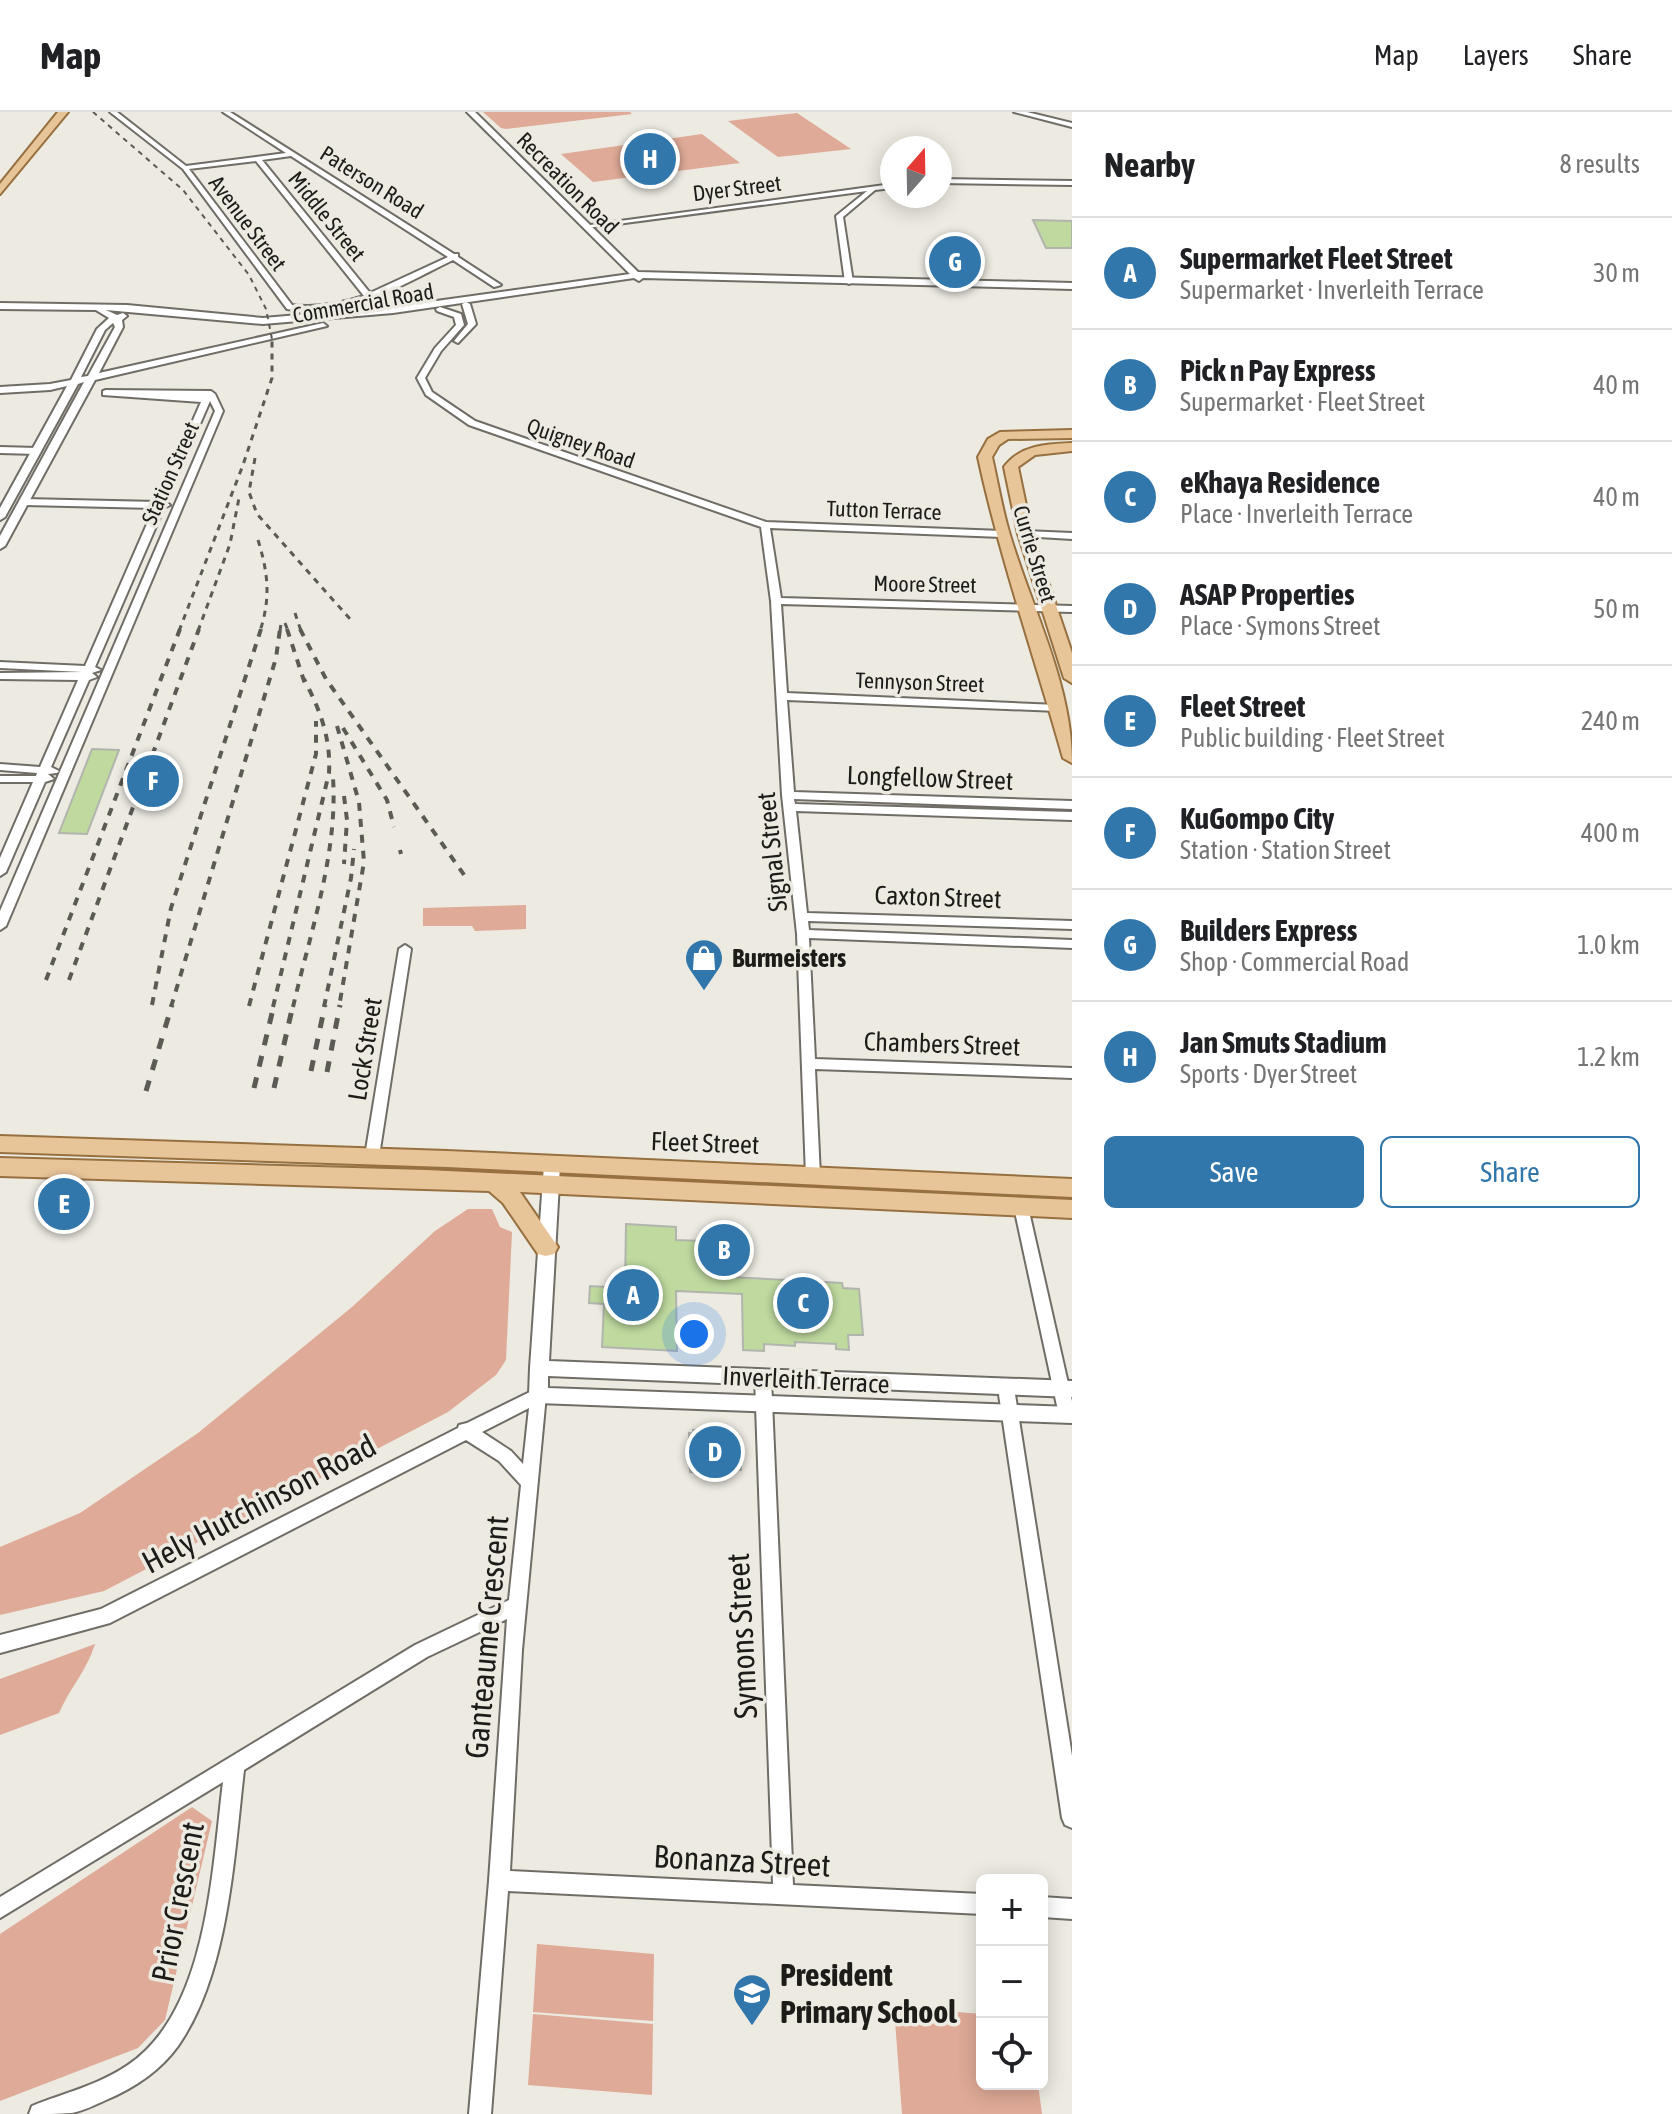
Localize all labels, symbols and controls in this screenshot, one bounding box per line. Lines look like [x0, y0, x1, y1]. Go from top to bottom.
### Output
text: Map [40, 34, 101, 77]
text: Map [1374, 39, 1419, 71]
text: Layers [1463, 39, 1529, 71]
text: Share [1573, 39, 1632, 71]
street label: Recreation Road [512, 127, 624, 239]
pin: H [624, 129, 676, 189]
north arrow [880, 136, 952, 208]
street label: Paterson Road [316, 140, 428, 224]
text: Nearby [1104, 145, 1195, 184]
text: 8 results [1559, 149, 1640, 179]
street label: Middle Street [283, 166, 371, 266]
street label: Avenue Street [204, 170, 292, 276]
street label: Dyer Street [691, 170, 783, 206]
pin: G [929, 232, 981, 292]
text: Supermarket Fleet Street [1180, 241, 1453, 275]
text: A [1124, 258, 1136, 288]
text: 30 m [1593, 258, 1640, 288]
text: Supermarket · Inverleith Terrace [1180, 275, 1484, 305]
street label: Commercial Road [290, 278, 436, 328]
text: Pick n Pay Express [1180, 353, 1376, 387]
text: B [1124, 370, 1136, 400]
text: 40 m [1593, 370, 1640, 400]
text: Supermarket · Fleet Street [1180, 387, 1425, 417]
street label: Quigney Road [524, 412, 638, 474]
street label: Station Street [136, 418, 204, 528]
text: eKhaya Residence [1180, 465, 1380, 499]
text: C [1124, 482, 1136, 512]
text: 40 m [1593, 482, 1640, 512]
street label: Tutton Terrace [826, 495, 942, 525]
text: Place · Inverleith Terrace [1180, 499, 1413, 529]
street label: Currie Street [1008, 502, 1062, 606]
street label: Moore Street [873, 570, 977, 598]
text: ASAP Properties [1180, 577, 1355, 611]
text: D [1123, 594, 1137, 624]
text: 50 m [1593, 594, 1640, 624]
text: Place · Symons Street [1180, 611, 1381, 641]
street label: Tennyson Street [855, 667, 985, 697]
text: Fleet Street [1180, 689, 1305, 723]
text: E [1124, 706, 1136, 736]
text: 240 m [1581, 706, 1640, 736]
text: Public building · Fleet Street [1180, 723, 1445, 753]
pin: F [127, 751, 179, 811]
street label: Longfellow Street [846, 760, 1014, 796]
street label: Signal Street [751, 791, 793, 913]
text: KuGompo City [1180, 801, 1334, 835]
text: F [1125, 818, 1135, 848]
text: 400 m [1581, 818, 1640, 848]
text: Station · Station Street [1180, 835, 1391, 865]
street label: Caxton Street [874, 880, 1002, 914]
text: Builders Express [1180, 913, 1357, 947]
text: G [1123, 930, 1137, 960]
text: 1.0 km [1577, 930, 1640, 960]
shop icon: Burmeisters [683, 937, 725, 992]
place label: Burmeisters [732, 943, 846, 973]
text: Shop · Commercial Road [1180, 947, 1409, 977]
street label: Lock Street [342, 995, 388, 1103]
text: Jan Smuts Stadium [1180, 1025, 1387, 1059]
street label: Chambers Street [863, 1026, 1021, 1062]
text: H [1122, 1042, 1138, 1072]
text: 1.2 km [1577, 1042, 1640, 1072]
text: Sports · Dyer Street [1180, 1059, 1357, 1089]
street label: Fleet Street [650, 1126, 760, 1160]
button: Save [1104, 1136, 1364, 1208]
button: Share [1380, 1136, 1640, 1208]
pin: E [38, 1174, 90, 1234]
pin: B [698, 1220, 750, 1280]
pin: A [607, 1265, 659, 1325]
pin: C [777, 1273, 829, 1333]
your location [674, 1314, 714, 1354]
street label: Inverleith Terrace [722, 1361, 890, 1399]
pin: D [689, 1422, 741, 1482]
street label: Hely Hutchinson Road [136, 1426, 382, 1581]
street label: Ganteaume Crescent [457, 1514, 516, 1760]
street label: Symons Street [719, 1552, 764, 1720]
street label: Prior Crescent [144, 1819, 211, 1985]
street label: Bonanza Street [653, 1837, 831, 1884]
map controls [976, 1874, 1048, 2090]
button: + [976, 1874, 1048, 1946]
button: − [976, 1946, 1048, 2018]
place label: President Primary School [780, 1956, 957, 2030]
school or university icon: President Primary School [731, 1972, 773, 2027]
button: locate [976, 2018, 1048, 2090]

